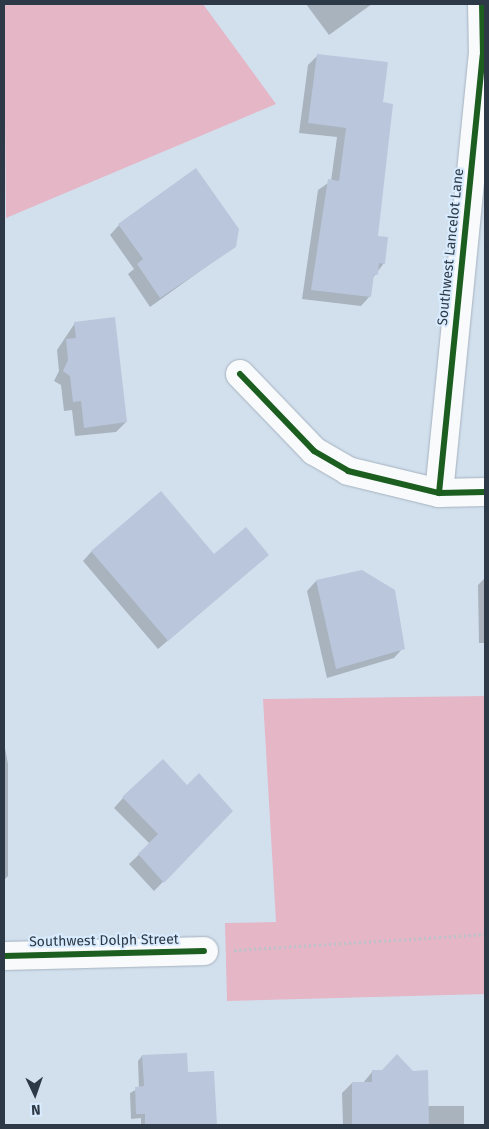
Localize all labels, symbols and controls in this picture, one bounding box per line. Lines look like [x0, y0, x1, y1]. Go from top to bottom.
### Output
street label: Southwest Lancelot Lane [434, 167, 468, 327]
street label: Southwest Dolph Street [29, 931, 179, 951]
north arrow [10, 1069, 60, 1119]
text: N [31, 1101, 41, 1118]

